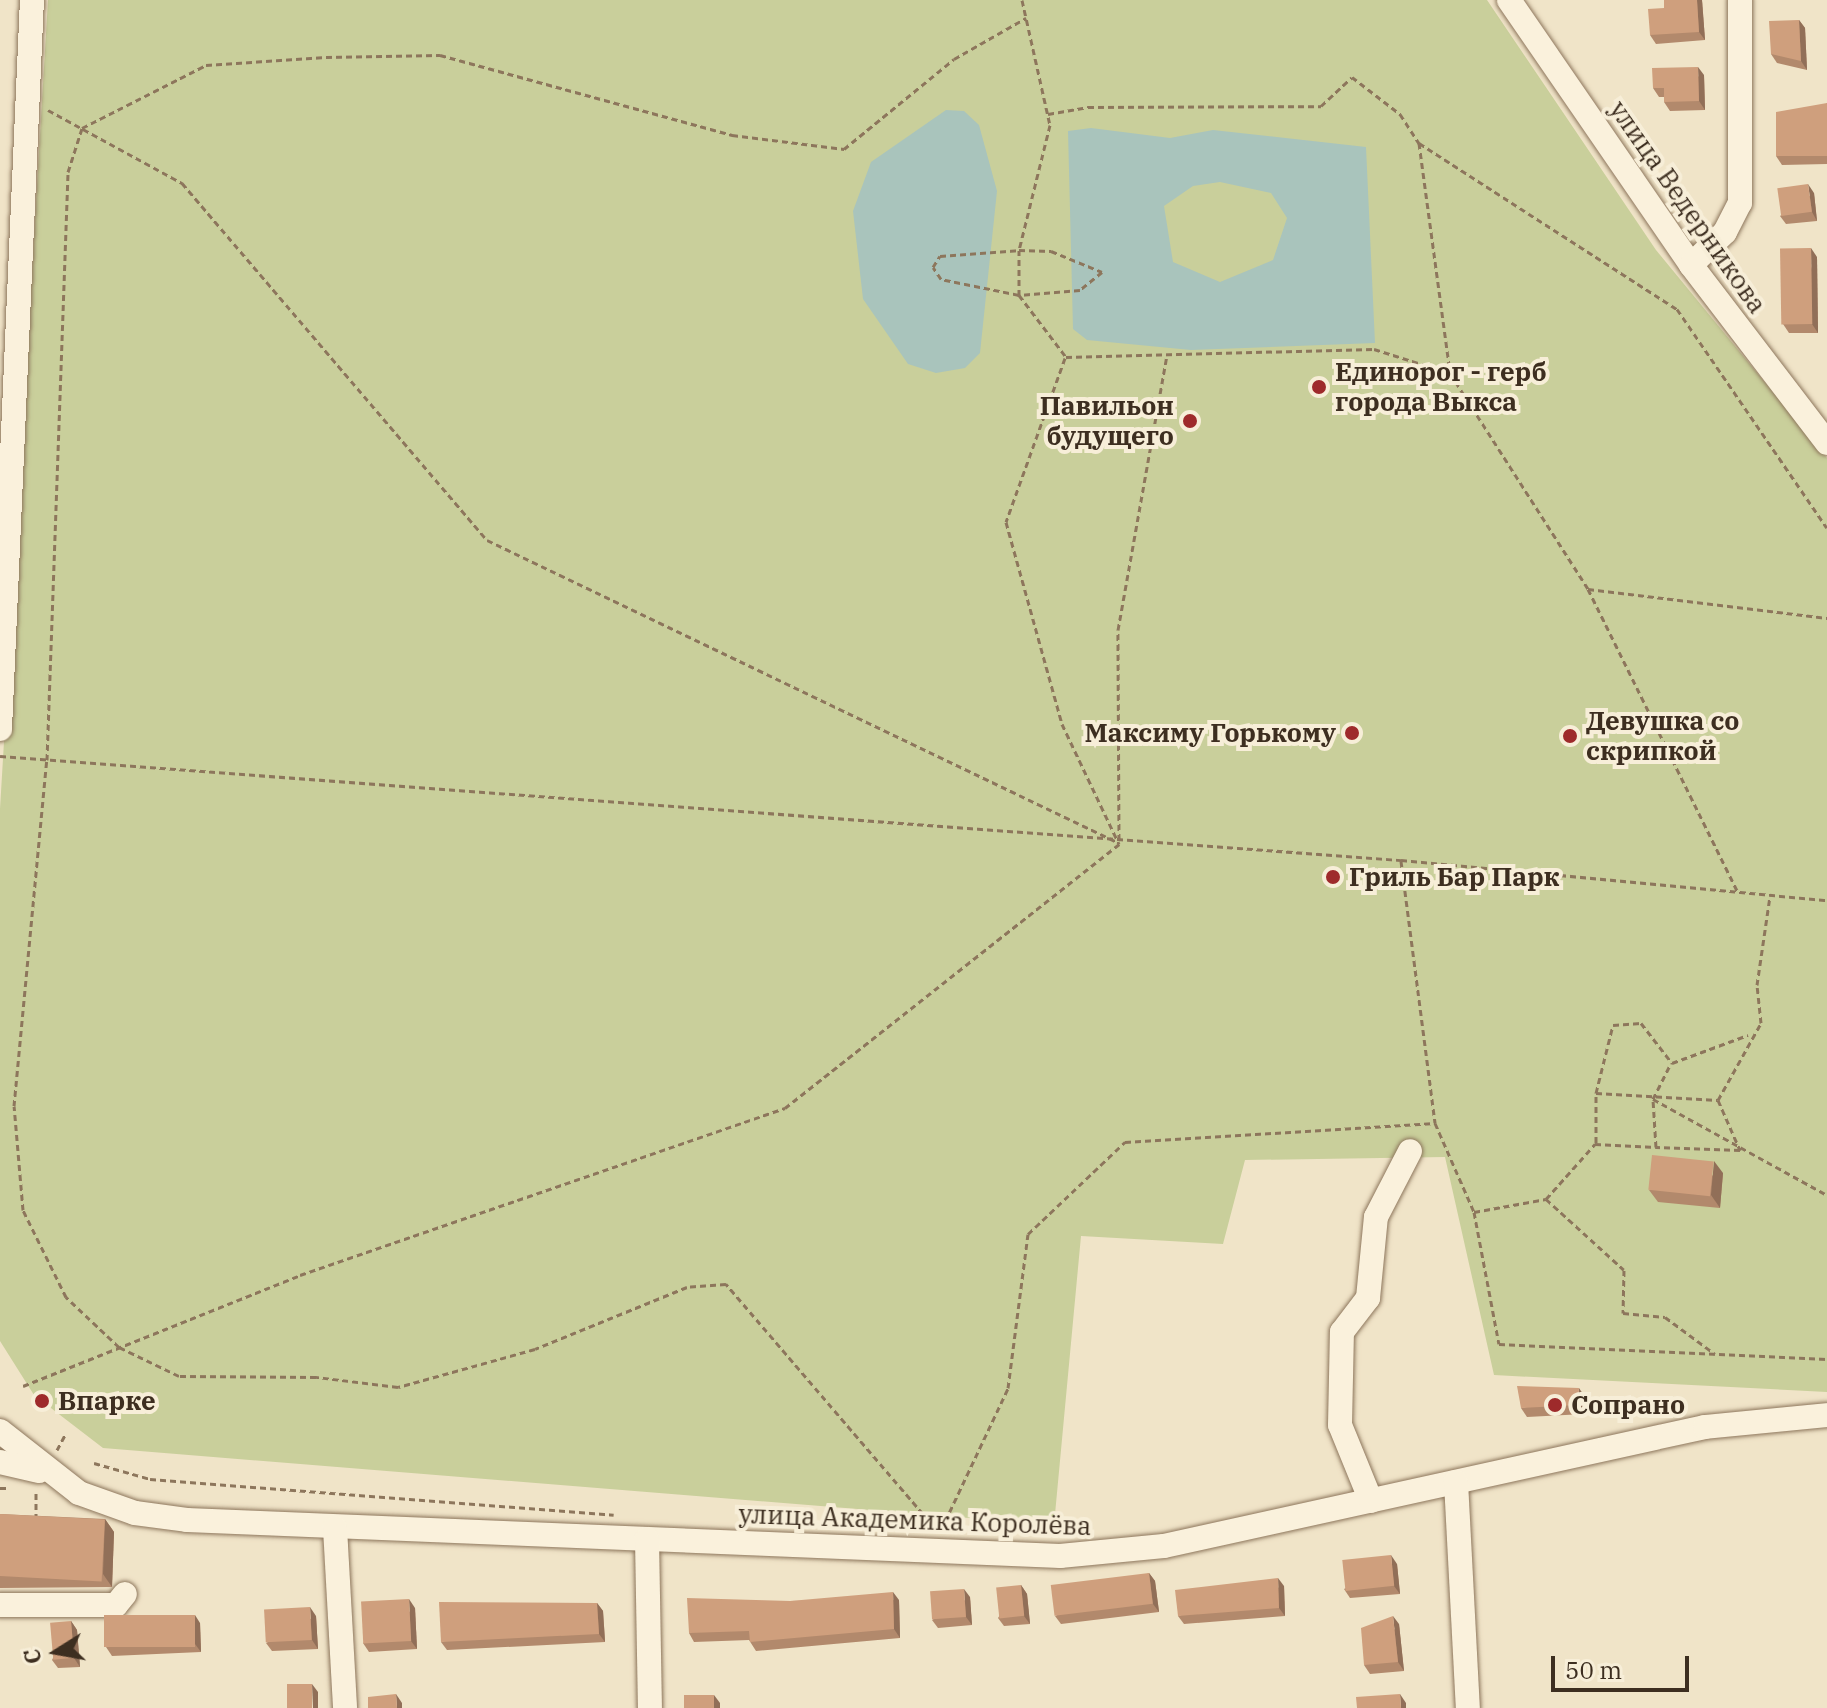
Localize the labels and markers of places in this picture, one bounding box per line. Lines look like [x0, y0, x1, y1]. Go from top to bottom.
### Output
place label: Единорог - герб города Выкса [1335, 356, 1547, 418]
marker: Единорог - герб города Выкса [1310, 378, 1328, 396]
place label: Павильон будущего [1040, 390, 1174, 452]
marker: Павильон будущего [1181, 412, 1199, 430]
place label: Девушка со скрипкой [1586, 705, 1739, 766]
place label: Максиму Горькому [1085, 717, 1336, 749]
marker: Максиму Горькому [1343, 724, 1361, 742]
marker: Девушка со скрипкой [1561, 727, 1579, 745]
place label: Гриль Бар Парк [1349, 861, 1560, 893]
marker: Гриль Бар Парк [1324, 868, 1342, 886]
place label: Впарке [58, 1385, 156, 1417]
place label: Сопрано [1571, 1389, 1685, 1421]
marker: Впарке [33, 1392, 51, 1410]
marker: Сопрано [1546, 1396, 1564, 1414]

